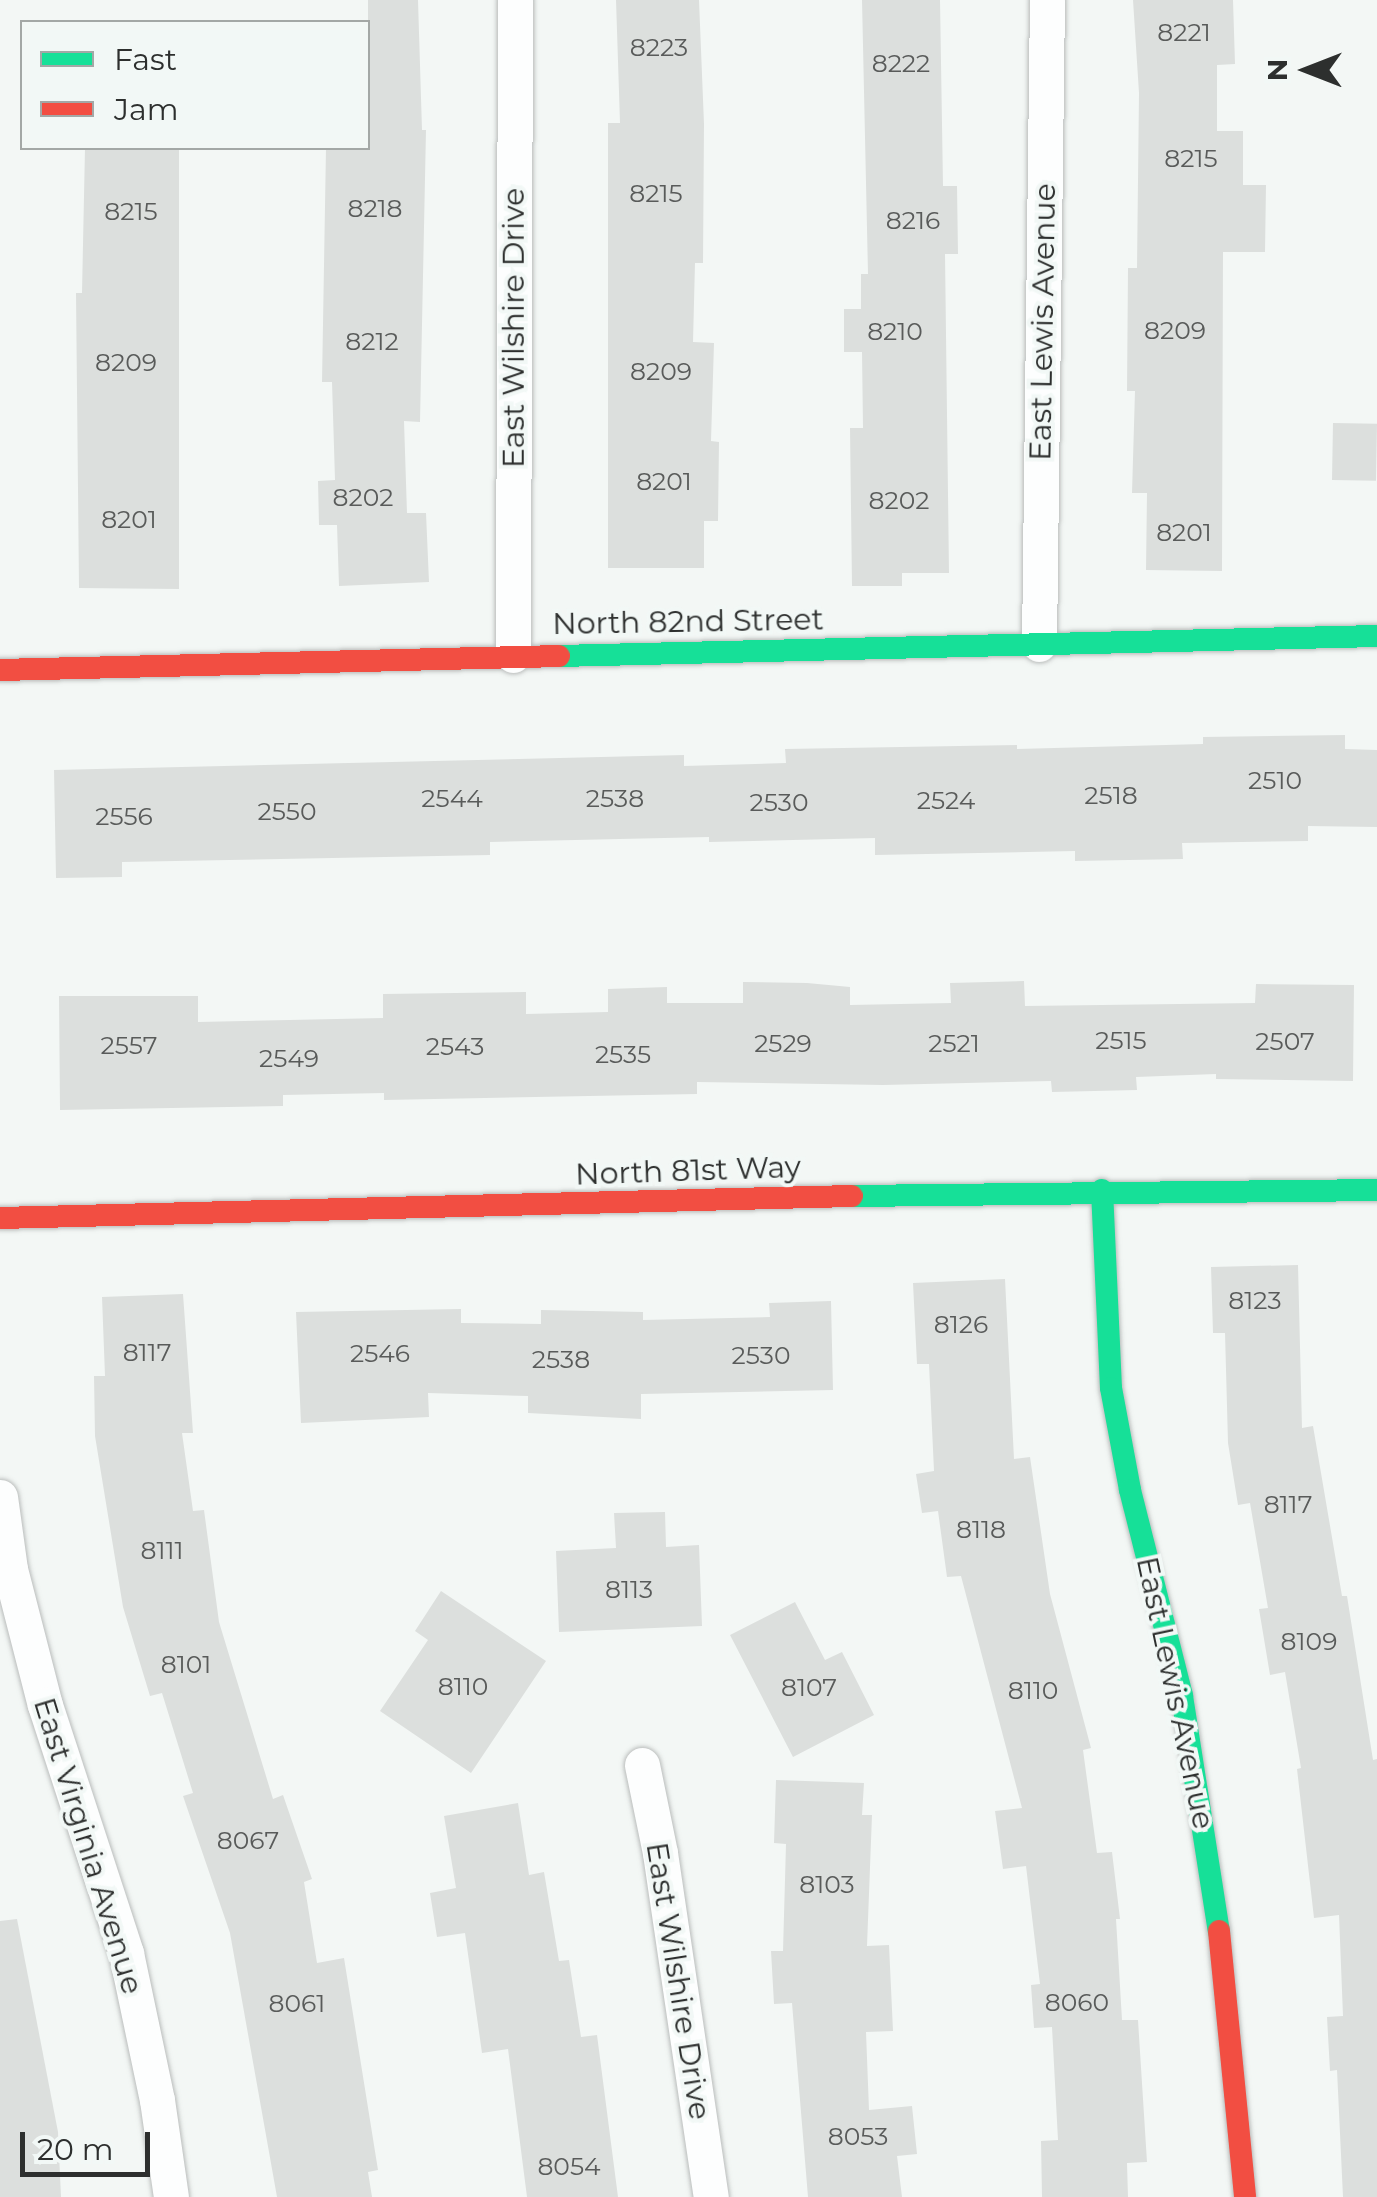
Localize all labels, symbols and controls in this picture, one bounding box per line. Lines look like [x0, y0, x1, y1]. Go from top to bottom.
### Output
house number: 8221 [1157, 17, 1211, 47]
legend [20, 20, 370, 150]
north arrow [1257, 20, 1357, 120]
house number: 8223 [630, 32, 688, 62]
text: Fast [114, 41, 177, 78]
house number: 8222 [872, 48, 930, 78]
text: N [1260, 59, 1294, 81]
text: Jam [114, 91, 179, 128]
house number: 8215 [1164, 143, 1218, 173]
house number: 8215 [629, 178, 683, 208]
street label: East Lewis Avenue [1023, 183, 1063, 461]
street label: East Wilshire Drive [496, 188, 532, 468]
house number: 8218 [347, 193, 403, 223]
house number: 8215 [104, 196, 158, 226]
house number: 8216 [886, 205, 940, 235]
house number: 8209 [1144, 315, 1206, 345]
house number: 8210 [867, 316, 923, 346]
house number: 8212 [345, 326, 399, 356]
house number: 8209 [95, 347, 157, 377]
house number: 8209 [630, 356, 692, 386]
house number: 8201 [636, 466, 692, 496]
house number: 8202 [333, 482, 393, 512]
house number: 8202 [869, 485, 929, 515]
house number: 8201 [101, 504, 157, 534]
house number: 8201 [1156, 517, 1212, 547]
street label: North 82nd Street [552, 602, 824, 642]
house number: 2510 [1248, 765, 1302, 795]
house number: 2518 [1084, 780, 1138, 810]
house number: 2544 [421, 783, 483, 813]
house number: 2538 [586, 783, 644, 813]
house number: 2524 [917, 785, 975, 815]
house number: 2530 [750, 787, 808, 817]
house number: 2550 [258, 796, 316, 826]
house number: 2556 [95, 801, 153, 831]
house number: 2515 [1095, 1025, 1147, 1055]
house number: 2507 [1255, 1026, 1315, 1056]
house number: 2529 [754, 1028, 812, 1058]
house number: 2521 [928, 1028, 980, 1058]
house number: 2557 [101, 1030, 157, 1060]
house number: 2543 [426, 1031, 484, 1061]
house number: 2535 [595, 1039, 651, 1069]
house number: 2549 [259, 1043, 319, 1073]
street label: North 81st Way [575, 1149, 801, 1193]
house number: 8123 [1228, 1285, 1282, 1315]
house number: 8126 [934, 1309, 988, 1339]
house number: 8117 [123, 1337, 171, 1367]
house number: 2546 [350, 1338, 410, 1368]
house number: 2530 [732, 1340, 790, 1370]
house number: 2538 [532, 1344, 590, 1374]
house number: 8117 [1264, 1489, 1312, 1519]
house number: 8118 [956, 1514, 1006, 1544]
house number: 8111 [140, 1535, 184, 1565]
street label: East Lewis Avenue [1129, 1553, 1221, 1833]
house number: 8113 [605, 1574, 653, 1604]
house number: 8109 [1281, 1626, 1337, 1656]
house number: 8101 [161, 1649, 211, 1679]
house number: 8110 [438, 1671, 488, 1701]
house number: 8107 [781, 1672, 837, 1702]
house number: 8110 [1008, 1675, 1058, 1705]
street label: East Virginia Avenue [26, 1693, 150, 1999]
house number: 8067 [217, 1825, 279, 1855]
street label: East Wilshire Drive [638, 1840, 718, 2122]
house number: 8103 [799, 1869, 855, 1899]
house number: 8060 [1045, 1987, 1109, 2017]
house number: 8061 [269, 1988, 325, 2018]
scale bar [25, 2112, 155, 2174]
house number: 8053 [828, 2121, 888, 2151]
text: 20 m [37, 2131, 114, 2168]
house number: 8054 [537, 2151, 601, 2181]

